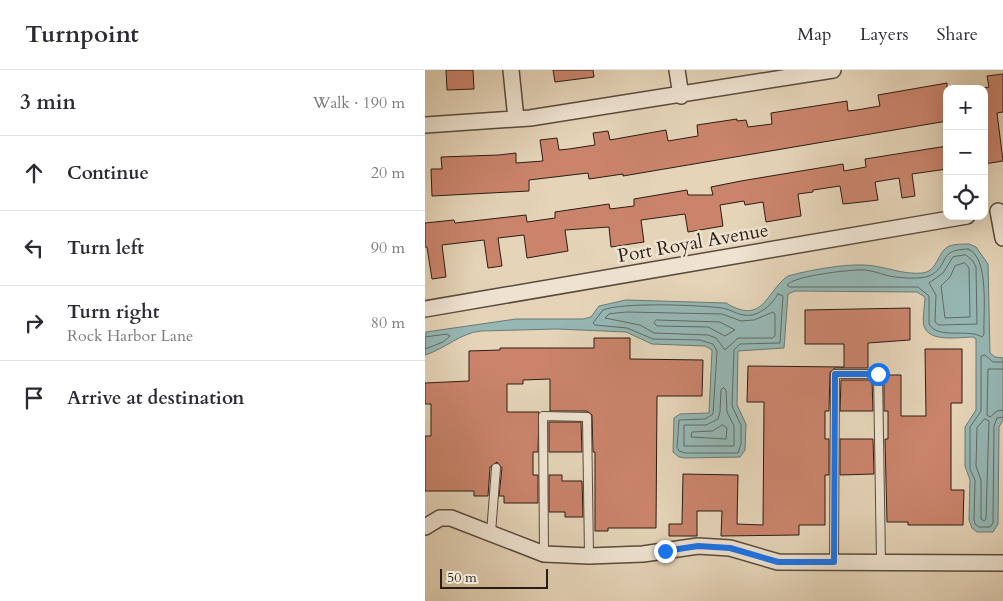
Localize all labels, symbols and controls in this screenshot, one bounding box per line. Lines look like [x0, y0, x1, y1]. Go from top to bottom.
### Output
text: Turnpoint [25, 18, 139, 51]
text: Map [797, 22, 832, 47]
text: Layers [860, 22, 909, 47]
text: Share [937, 22, 978, 47]
map controls [943, 85, 988, 220]
button: + [943, 85, 988, 130]
text: 3 min [20, 88, 76, 117]
text: Walk · 190 m [313, 92, 405, 114]
button: − [943, 130, 988, 175]
icon: ahead [20, 159, 48, 187]
text: Continue [67, 160, 149, 186]
text: 20 m [371, 162, 405, 184]
button: locate [943, 175, 988, 220]
street label: Port Royal Avenue [616, 217, 770, 269]
icon: left [20, 234, 48, 262]
text: Turn left [67, 235, 144, 261]
text: 90 m [371, 237, 405, 259]
text: Turn right [67, 299, 159, 325]
icon: right [20, 309, 48, 337]
text: 80 m [371, 312, 405, 334]
text: Rock Harbor Lane [67, 325, 193, 347]
route start [867, 363, 890, 386]
icon: arrive [20, 384, 48, 412]
text: Arrive at destination [67, 385, 244, 411]
route end [654, 540, 677, 563]
scale bar [440, 566, 547, 589]
text: 50 m [447, 568, 477, 587]

